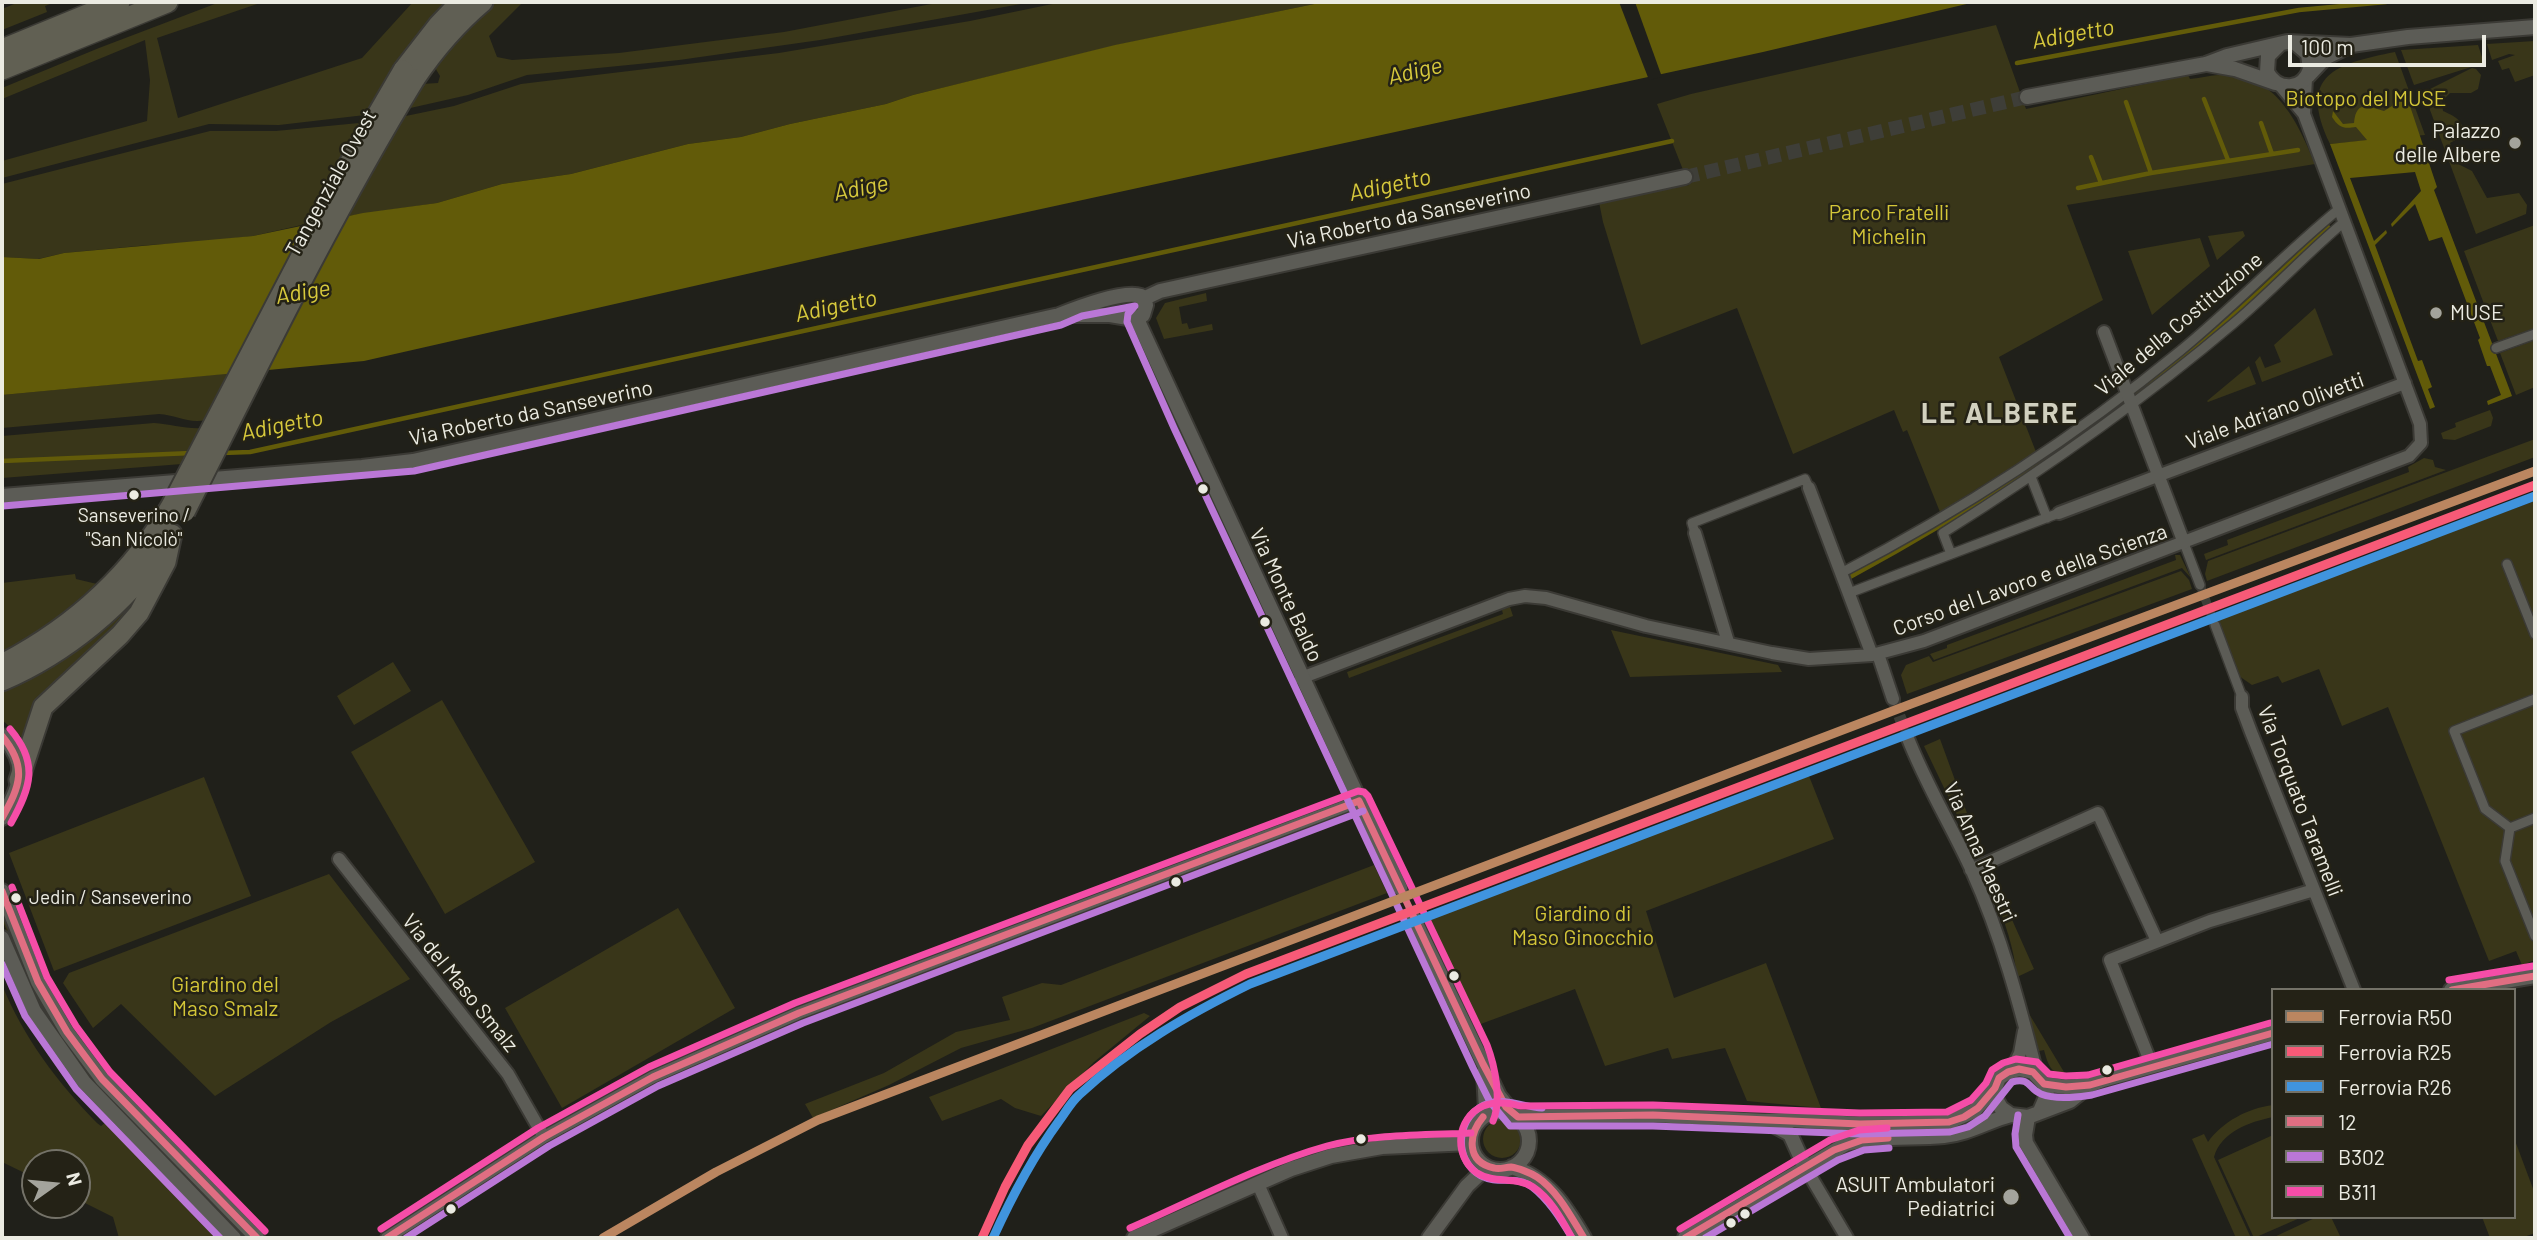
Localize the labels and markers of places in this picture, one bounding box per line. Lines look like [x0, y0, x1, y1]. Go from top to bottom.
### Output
place label: Palazzo delle Albere [2394, 118, 2501, 168]
marker: Palazzo delle Albere [2507, 135, 2523, 151]
place label: MUSE [2450, 300, 2504, 326]
marker: MUSE [2428, 305, 2444, 321]
unlabelled marker [1196, 482, 1210, 496]
marker: Sanseverino / "San Nicolò" [127, 488, 141, 502]
place label: Sanseverino / "San Nicolò" [78, 505, 190, 549]
unlabelled marker [1258, 615, 1272, 629]
unlabelled marker [1169, 875, 1183, 889]
place label: Jedin / Sanseverino [29, 887, 192, 909]
marker: Jedin / Sanseverino [9, 891, 23, 905]
unlabelled marker [1447, 969, 1461, 983]
unlabelled marker [2100, 1063, 2114, 1077]
unlabelled marker [1354, 1132, 1368, 1146]
place label: ASUIT Ambulatori Pediatrici [1835, 1172, 1995, 1222]
marker: ASUIT Ambulatori Pediatrici [2001, 1187, 2021, 1207]
unlabelled marker [444, 1202, 458, 1216]
unlabelled marker [1738, 1207, 1752, 1221]
unlabelled marker [1724, 1216, 1738, 1230]

